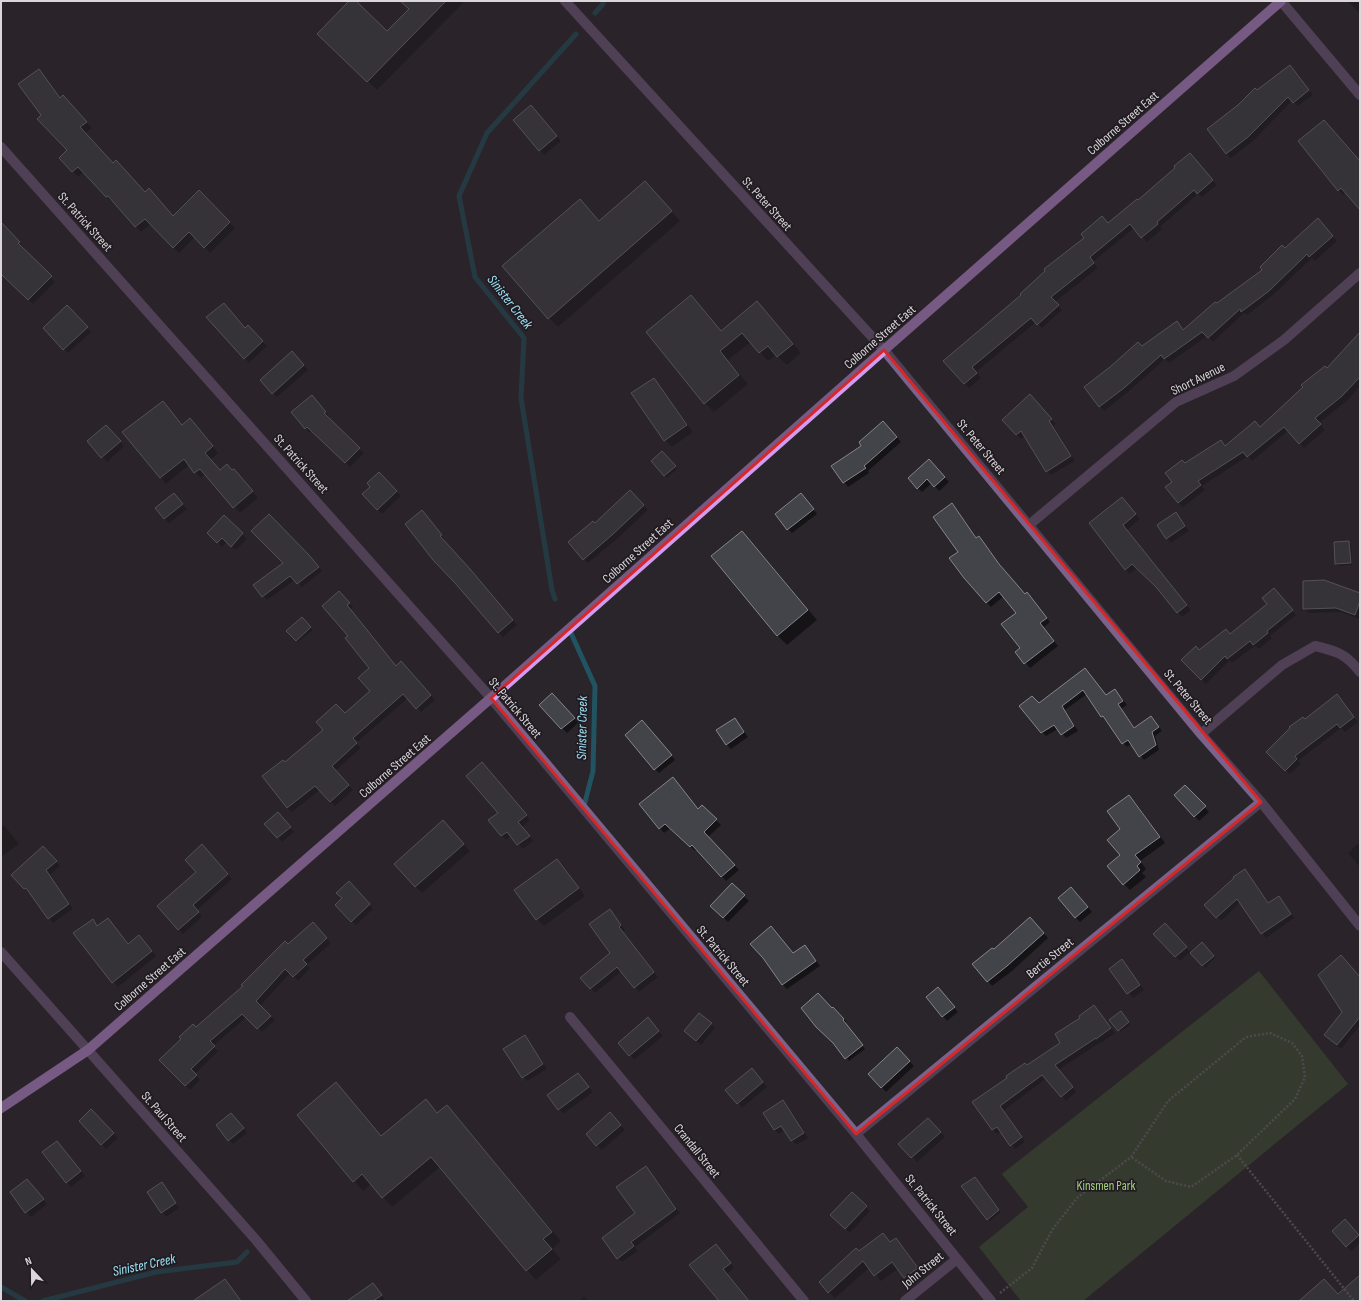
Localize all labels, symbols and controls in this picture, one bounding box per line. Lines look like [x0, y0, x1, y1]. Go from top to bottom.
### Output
street label: Colborne Street East [1084, 88, 1162, 158]
street label: St. Peter Street [739, 174, 795, 234]
street label: St. Patrick Street [54, 189, 116, 255]
water label: Sinister Creek [484, 272, 537, 333]
street label: Colborne Street East [841, 302, 919, 372]
street label: Short Avenue [1168, 359, 1228, 399]
street label: St. Peter Street [953, 416, 1009, 478]
street label: St. Patrick Street [270, 431, 332, 497]
street label: Colborne Street East [599, 515, 677, 587]
street label: St. Peter Street [1160, 666, 1216, 728]
street label: St. Patrick Street [485, 674, 545, 742]
water label: Sinister Creek [573, 695, 591, 760]
street label: Colborne Street East [356, 731, 434, 801]
street label: St. Patrick Street [693, 922, 753, 990]
street label: Bertie Street [1023, 934, 1077, 982]
street label: Colborne Street East [111, 944, 189, 1014]
street label: St. Paul Street [138, 1088, 190, 1146]
street label: Crandall Street [670, 1121, 724, 1181]
street label: St. Patrick Street [901, 1171, 961, 1239]
park label: Kinsmen Park [1077, 1178, 1135, 1194]
street label: John Street [898, 1248, 947, 1292]
north arrow [12, 1250, 52, 1290]
water label: Sinister Creek [111, 1250, 178, 1280]
text: N [23, 1254, 34, 1268]

